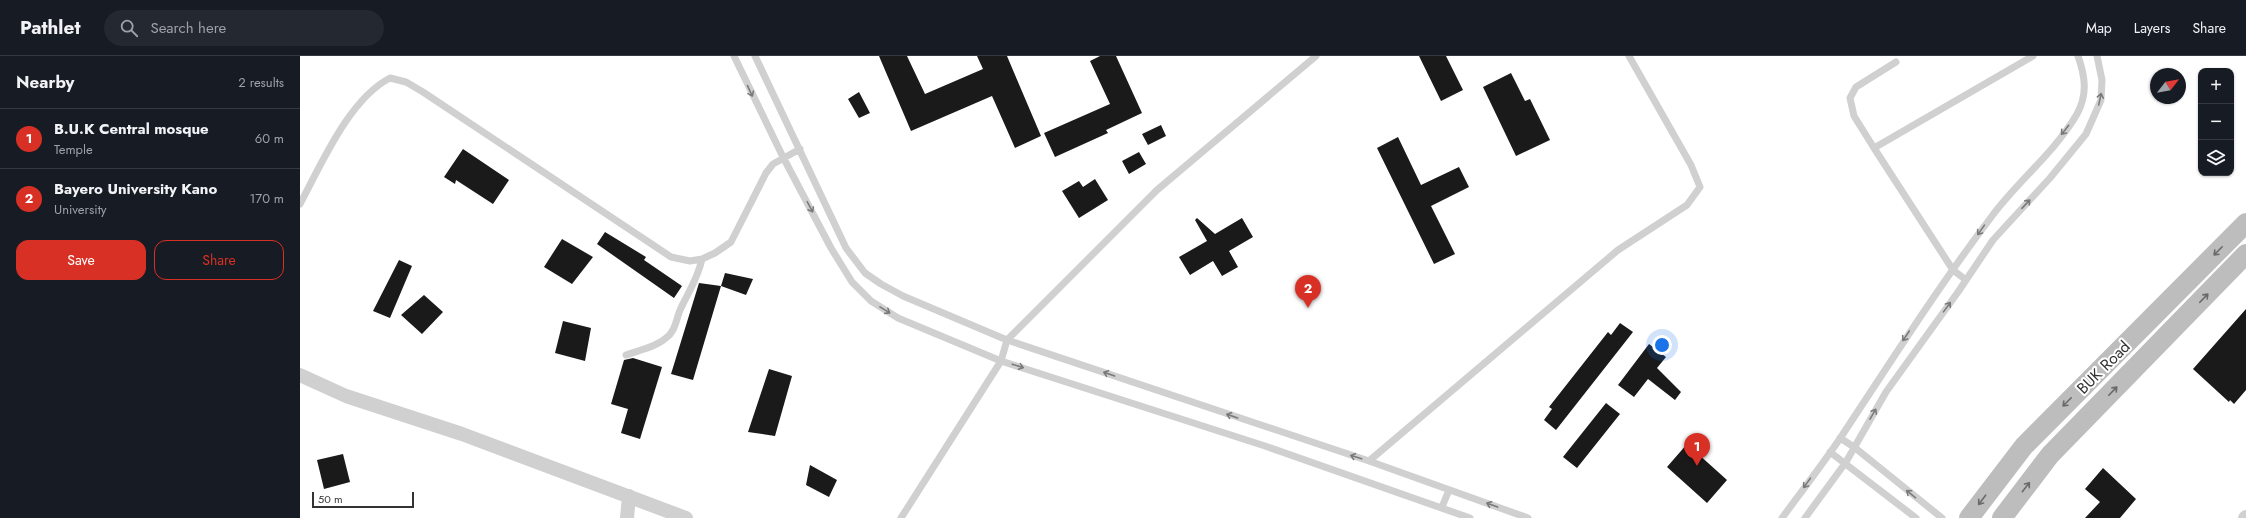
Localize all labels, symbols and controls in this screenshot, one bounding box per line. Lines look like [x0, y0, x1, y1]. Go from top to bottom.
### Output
search box [104, 10, 384, 46]
text: Pathlet [20, 14, 80, 41]
icon: search [118, 17, 140, 39]
text: Search here [150, 17, 226, 39]
text: Map [2086, 18, 2112, 38]
text: Layers [2134, 18, 2170, 38]
text: Share [2192, 18, 2226, 38]
north arrow [2150, 68, 2186, 104]
map controls [2198, 68, 2234, 176]
button: + [2198, 68, 2234, 104]
text: Nearby [16, 70, 74, 94]
text: 2 results [238, 73, 284, 92]
one-way arrow [747, 85, 754, 97]
one-way arrow [2096, 93, 2104, 106]
button: − [2198, 104, 2234, 140]
text: B.U.K Central mosque [54, 118, 209, 140]
one-way arrow [2060, 125, 2069, 136]
text: 1 [26, 129, 32, 148]
text: 60 m [255, 129, 284, 148]
text: Temple [54, 140, 93, 159]
button: layers [2198, 140, 2234, 176]
text: Bayero University Kano [54, 178, 217, 200]
text: 2 [25, 189, 33, 208]
text: 170 m [249, 189, 284, 208]
one-way arrow [2021, 199, 2031, 209]
text: University [54, 200, 106, 219]
one-way arrow [806, 201, 814, 213]
one-way arrow [1977, 224, 1985, 235]
button: Save [16, 240, 146, 280]
button: Share [154, 240, 284, 280]
one-way arrow [2213, 246, 2223, 256]
pin: 2 [1295, 275, 1321, 308]
one-way arrow [2199, 293, 2208, 303]
one-way arrow [1943, 301, 1952, 312]
one-way arrow [879, 307, 891, 315]
one-way arrow [1902, 330, 1910, 341]
your location [1652, 335, 1672, 355]
street label: BUK Road [2071, 335, 2135, 399]
one-way arrow [1011, 363, 1024, 370]
one-way arrow [1104, 370, 1116, 378]
one-way arrow [2108, 386, 2118, 396]
one-way arrow [2062, 397, 2072, 407]
one-way arrow [1870, 408, 1878, 420]
one-way arrow [1227, 412, 1239, 420]
pin: 1 [1684, 433, 1710, 466]
one-way arrow [1350, 453, 1363, 460]
one-way arrow [1803, 478, 1811, 489]
one-way arrow [2021, 482, 2030, 493]
scale bar [312, 490, 414, 509]
one-way arrow [1906, 490, 1917, 499]
text: 50 m [318, 491, 343, 507]
one-way arrow [1978, 495, 1987, 506]
one-way arrow [1485, 501, 1498, 508]

